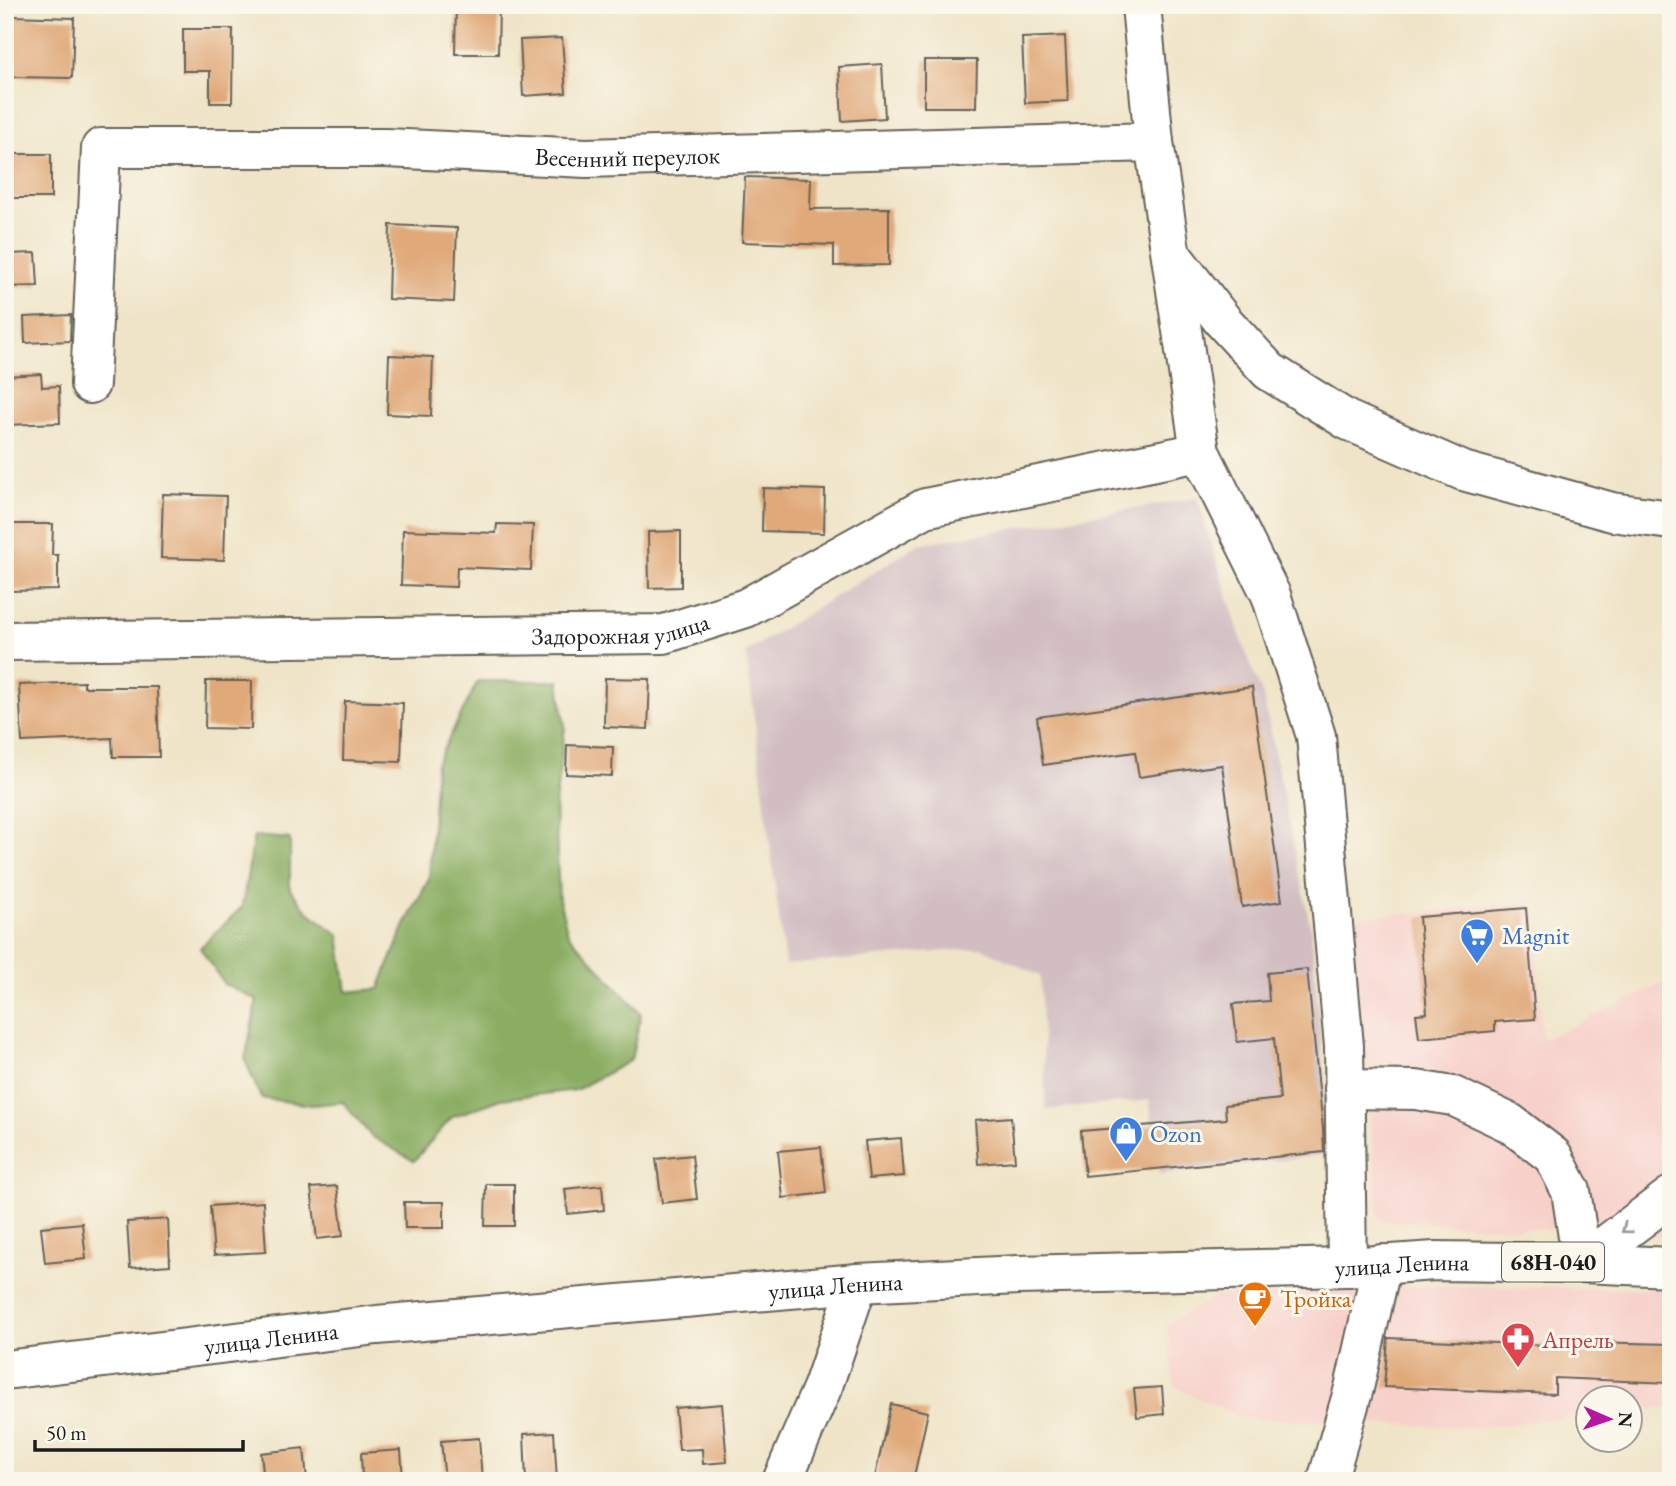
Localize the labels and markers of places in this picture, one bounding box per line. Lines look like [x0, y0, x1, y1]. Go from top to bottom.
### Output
supermarket icon: Magnit [1458, 916, 1496, 965]
place label: Magnit [1502, 920, 1570, 951]
shop icon: Ozon [1107, 1114, 1145, 1163]
place label: Ozon [1150, 1118, 1202, 1149]
cafe icon: Тройка [1236, 1279, 1274, 1328]
place label: Тройка [1280, 1283, 1352, 1314]
pharmacy icon: Апрель [1499, 1320, 1537, 1369]
place label: Апрель [1541, 1324, 1614, 1355]

